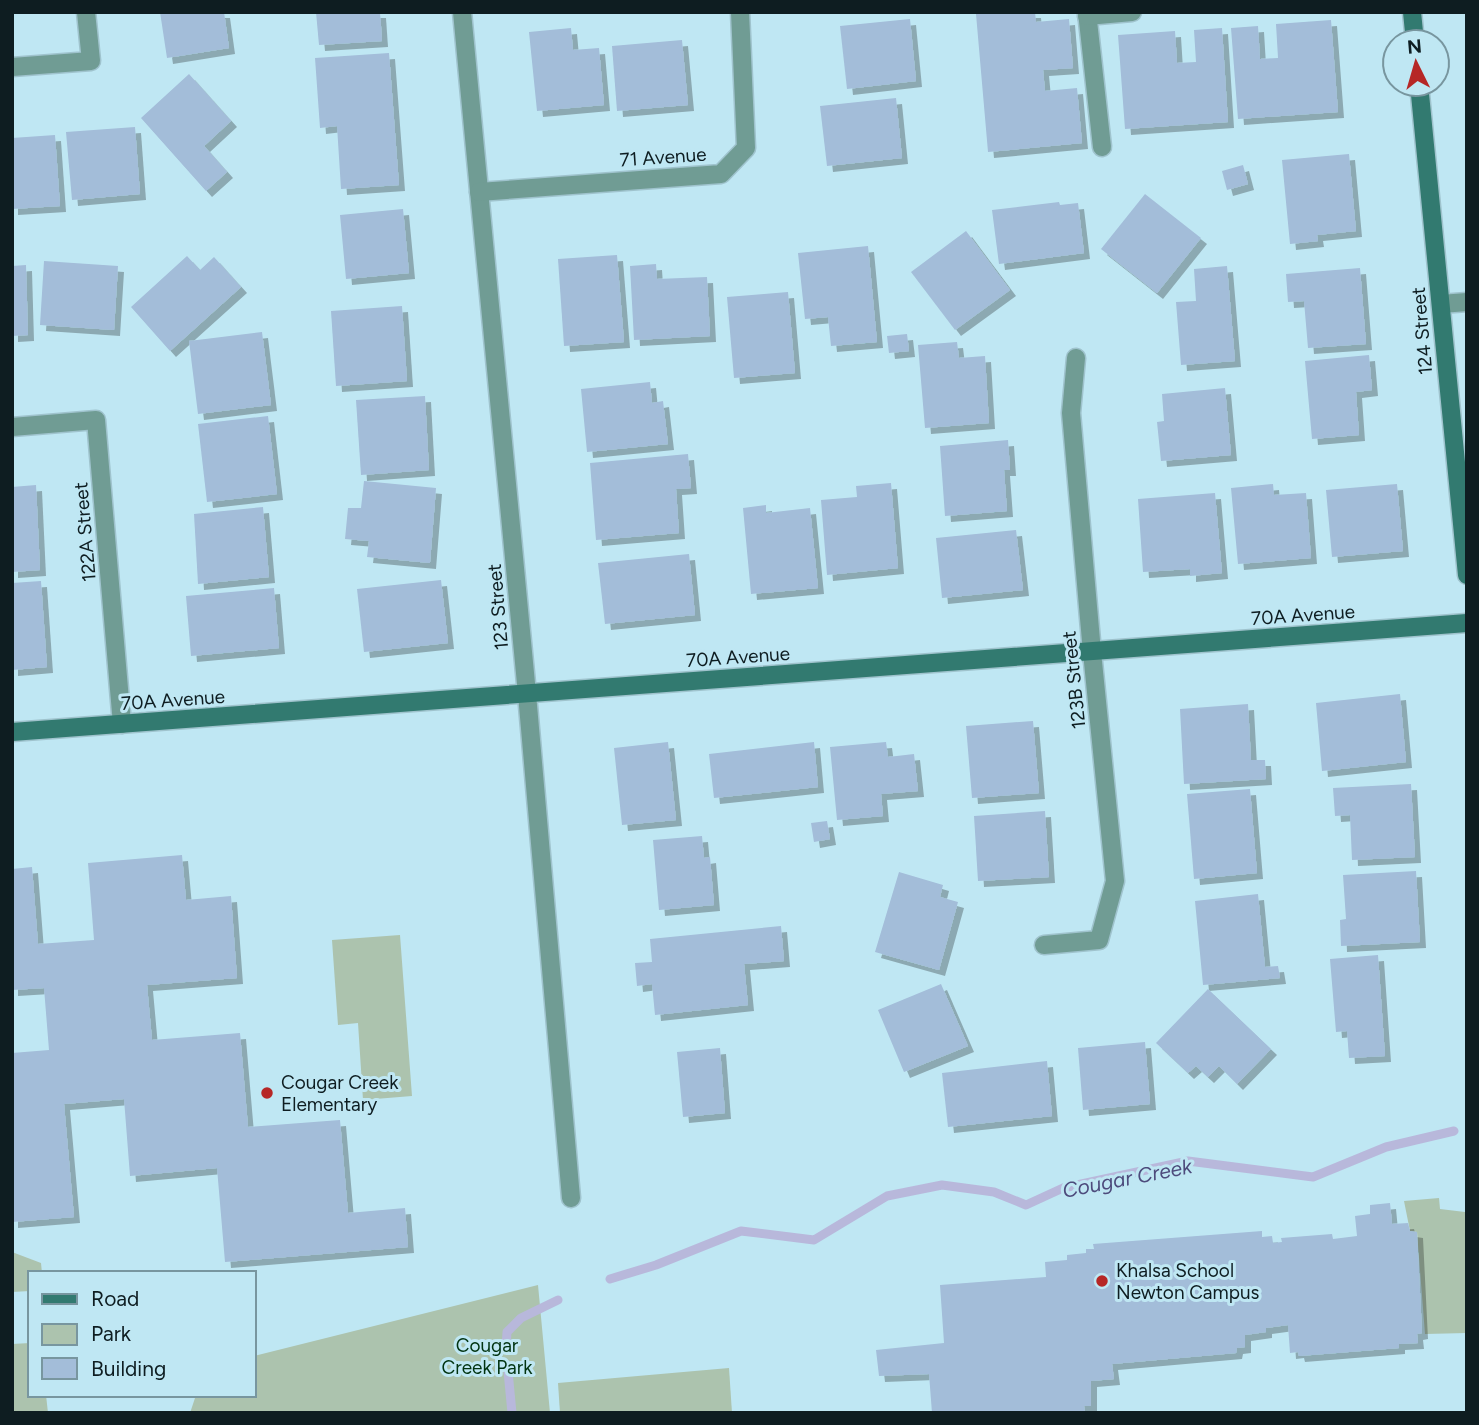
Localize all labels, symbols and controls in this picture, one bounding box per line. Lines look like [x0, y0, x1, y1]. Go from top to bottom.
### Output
north arrow [1381, 28, 1451, 98]
text: N [1406, 34, 1423, 59]
street label: 71 Avenue [619, 142, 707, 172]
street label: 124 Street [1407, 286, 1437, 376]
street label: 122A Street [69, 481, 101, 583]
street label: 123 Street [483, 563, 513, 651]
street label: 70A Avenue [1250, 600, 1356, 630]
street label: 123B Street [1057, 630, 1091, 730]
street label: 70A Avenue [685, 642, 791, 672]
street label: 70A Avenue [120, 685, 226, 715]
place label: Cougar Creek Elementary [281, 1071, 399, 1116]
marker: Cougar Creek Elementary [259, 1085, 275, 1101]
water label: Cougar Creek [1060, 1153, 1195, 1203]
place label: Khalsa School Newton Campus [1116, 1259, 1260, 1304]
legend [28, 1271, 256, 1397]
marker: Khalsa School Newton Campus [1094, 1273, 1110, 1289]
text: Road [91, 1286, 139, 1311]
text: Park [91, 1321, 132, 1346]
park label: Cougar Creek Park [442, 1334, 533, 1379]
text: Building [91, 1356, 166, 1381]

